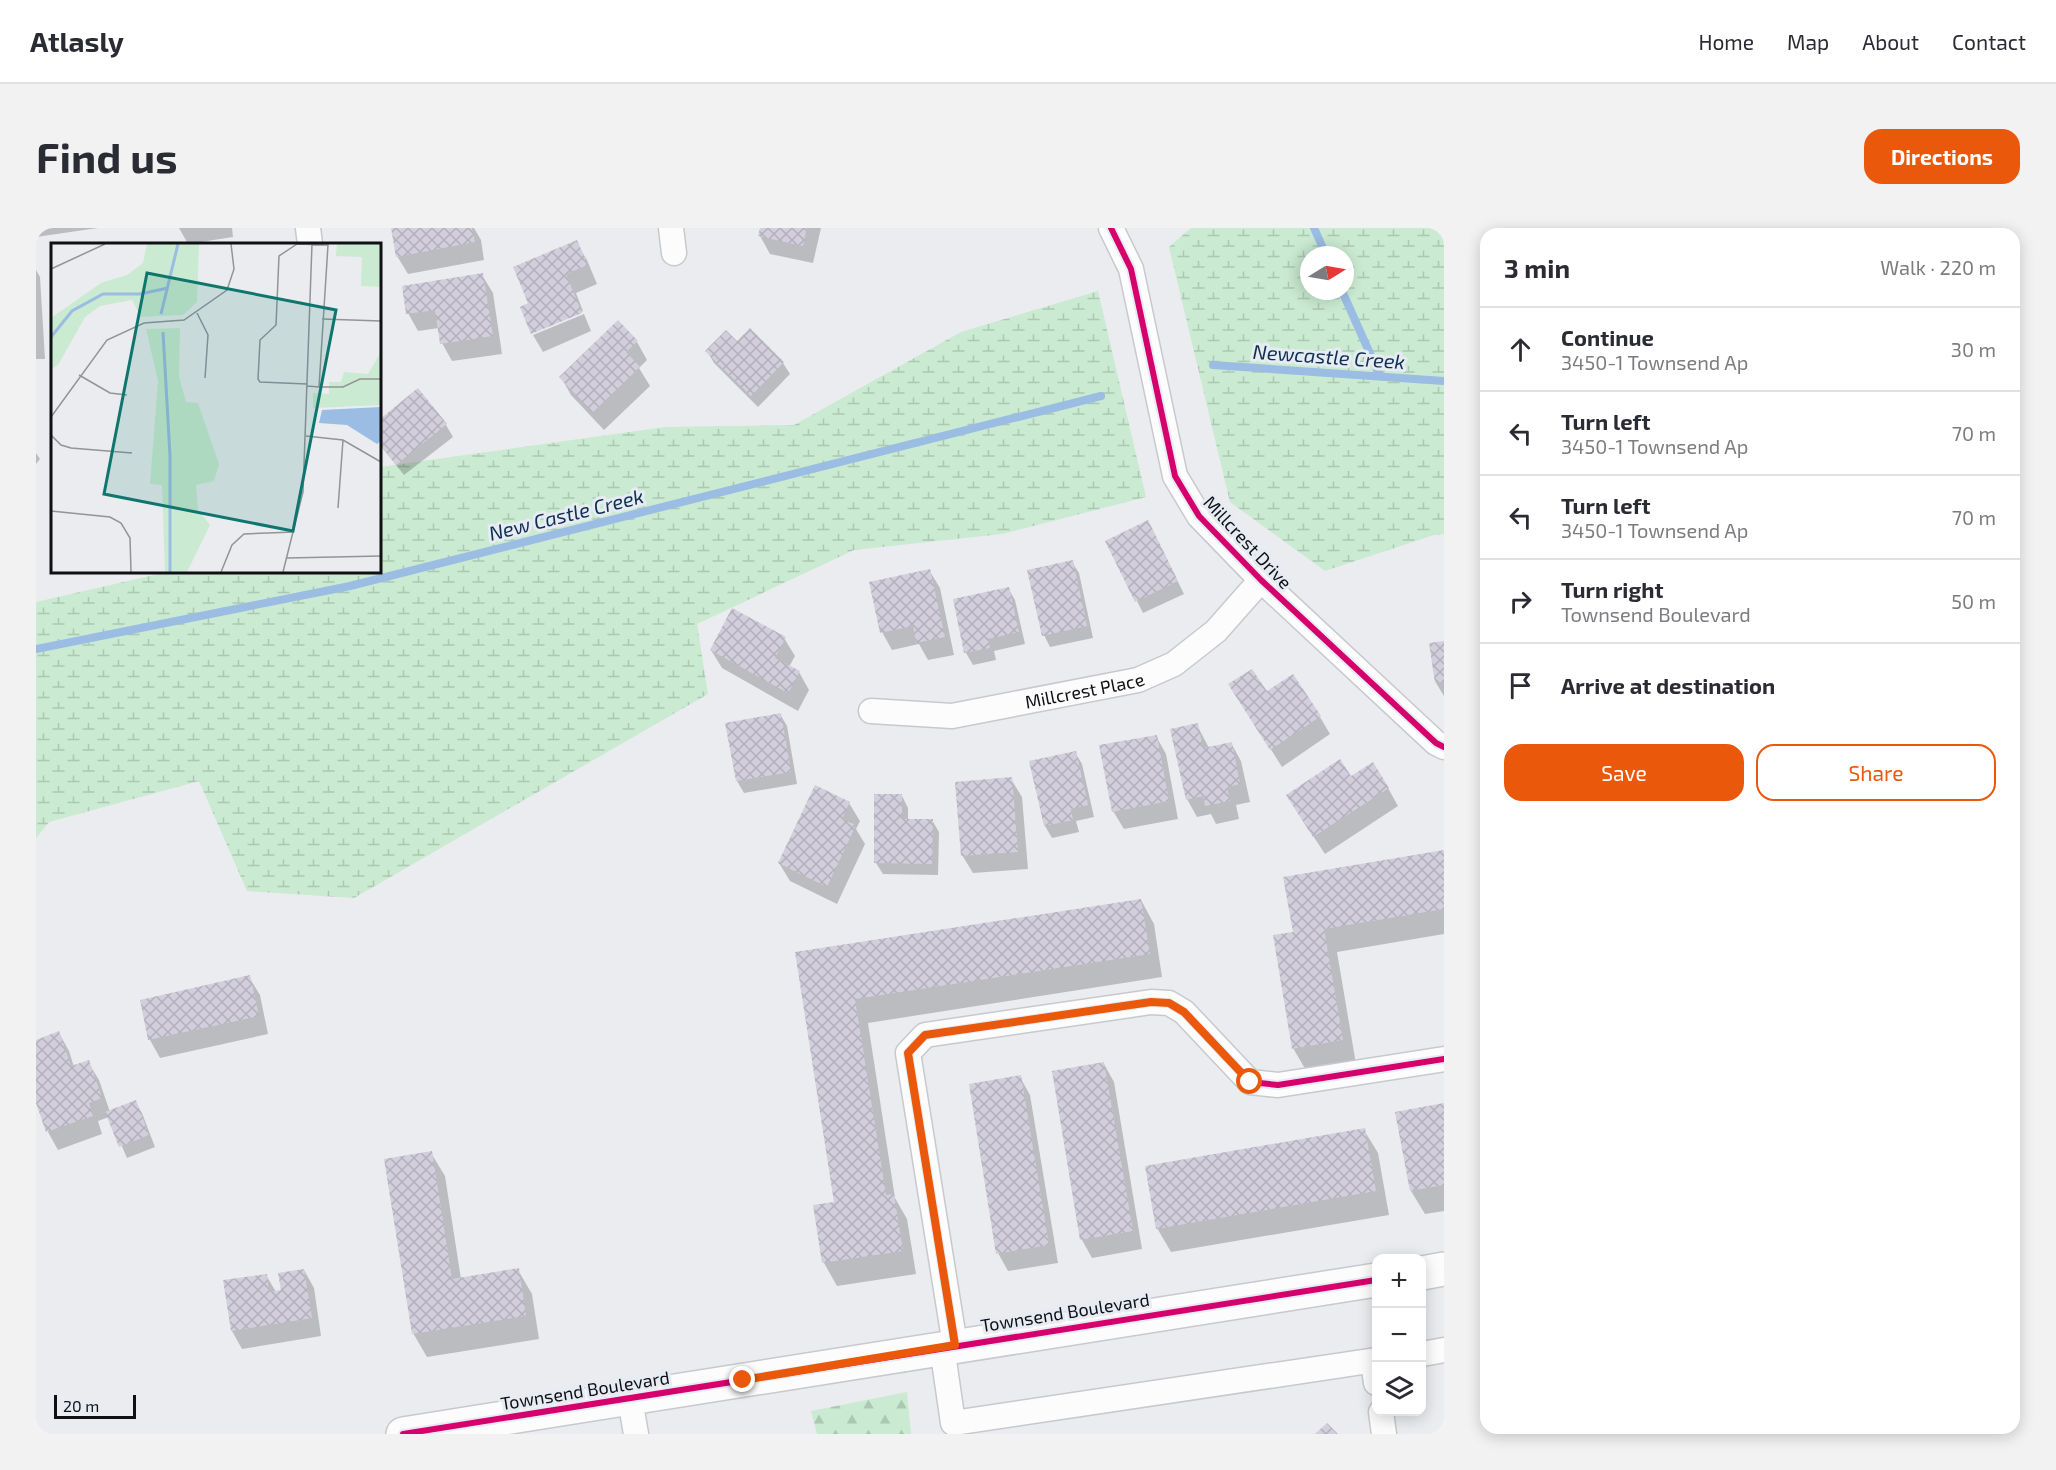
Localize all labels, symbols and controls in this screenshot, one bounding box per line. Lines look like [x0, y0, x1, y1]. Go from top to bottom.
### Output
text: Atlasly [30, 24, 124, 58]
text: Home [1698, 29, 1754, 54]
text: Map [1787, 29, 1829, 54]
text: About [1862, 29, 1919, 54]
text: Contact [1952, 29, 2026, 54]
button: Directions [1864, 129, 2020, 184]
text: Find us [36, 131, 178, 181]
inset map [51, 243, 381, 573]
north arrow [1300, 246, 1354, 300]
text: 3 min [1504, 252, 1570, 283]
text: Walk · 220 m [1880, 255, 1996, 279]
text: Continue [1561, 324, 1654, 350]
icon: ahead [1504, 333, 1537, 366]
text: 30 m [1951, 337, 1996, 361]
water label: Newcastle Creek [1252, 339, 1406, 373]
text: 3450-1 Townsend Ap [1561, 350, 1748, 374]
text: Turn left [1561, 408, 1650, 434]
icon: left [1504, 417, 1537, 450]
text: 70 m [1952, 421, 1996, 445]
text: 3450-1 Townsend Ap [1561, 434, 1748, 458]
water label: New Castle Creek [486, 483, 646, 545]
street label: Millcrest Drive [1199, 491, 1297, 593]
text: Turn left [1561, 492, 1650, 518]
icon: left [1504, 501, 1537, 534]
text: 70 m [1952, 505, 1996, 529]
text: 3450-1 Townsend Ap [1561, 518, 1748, 542]
text: Turn right [1561, 576, 1663, 602]
icon: right [1504, 585, 1537, 618]
text: 50 m [1951, 589, 1996, 613]
text: Townsend Boulevard [1561, 602, 1751, 626]
street label: Millcrest Place [1023, 668, 1148, 713]
icon: arrive [1504, 669, 1537, 702]
text: Arrive at destination [1561, 672, 1775, 698]
button: Save [1504, 744, 1744, 801]
button: Share [1756, 744, 1996, 801]
route start [1236, 1068, 1262, 1094]
map controls [1372, 1254, 1426, 1416]
button: + [1372, 1254, 1426, 1308]
street label: Townsend Boulevard [979, 1288, 1151, 1336]
button: − [1372, 1308, 1426, 1362]
button: layers [1372, 1362, 1426, 1416]
street label: Townsend Boulevard [499, 1366, 671, 1414]
route end [729, 1366, 755, 1392]
scale bar [54, 1392, 136, 1420]
text: 20 m [63, 1396, 99, 1415]

